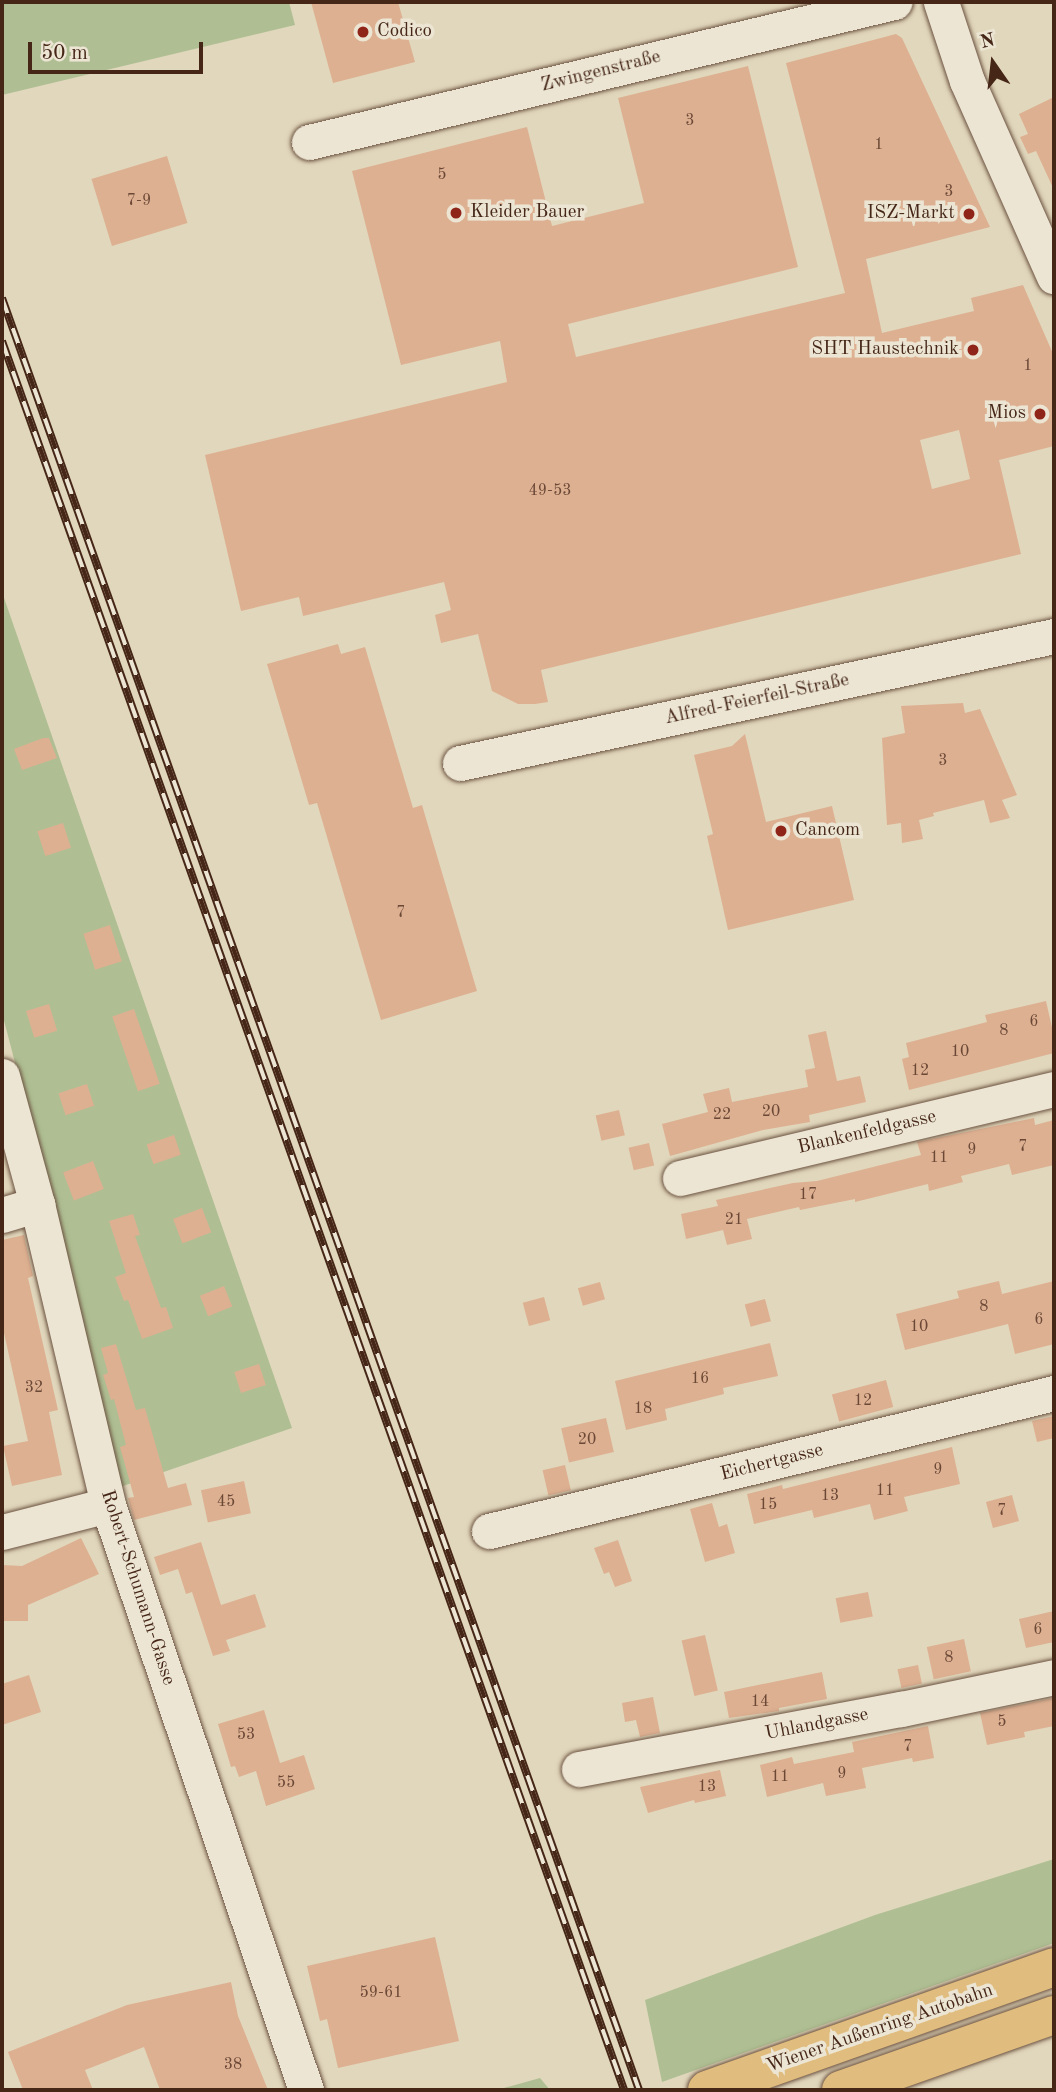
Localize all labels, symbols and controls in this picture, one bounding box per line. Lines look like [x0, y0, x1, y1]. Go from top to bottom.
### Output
place label: Codico [377, 21, 432, 43]
marker: Codico [355, 24, 371, 40]
scale bar [32, 28, 206, 72]
north arrow [958, 28, 1028, 98]
text: N [978, 31, 997, 53]
text: 50 m [41, 43, 88, 64]
street label: Zwingenstraße [539, 46, 663, 98]
house number: 3 [685, 111, 695, 131]
house number: 1 [874, 135, 884, 155]
house number: 5 [437, 165, 447, 185]
house number: 3 [944, 182, 954, 202]
house number: 7-9 [127, 191, 151, 211]
place label: Kleider Bauer [470, 202, 584, 224]
place label: ISZ-Markt [867, 203, 955, 225]
marker: Kleider Bauer [448, 205, 464, 221]
marker: ISZ-Markt [961, 206, 977, 222]
place label: SHT Haustechnik [811, 339, 959, 361]
marker: SHT Haustechnik [965, 342, 981, 358]
house number: 1 [1023, 356, 1033, 376]
place label: Mios [987, 403, 1026, 425]
marker: Mios [1032, 406, 1048, 422]
house number: 49-53 [528, 481, 572, 501]
street label: Alfred-Feierfeil-Straße [663, 669, 851, 731]
house number: 3 [938, 751, 948, 771]
place label: Cancom [795, 820, 860, 842]
marker: Cancom [773, 823, 789, 839]
house number: 7 [396, 903, 406, 923]
house number: 6 [1029, 1012, 1039, 1032]
house number: 8 [999, 1021, 1009, 1041]
house number: 10 [951, 1042, 969, 1062]
house number: 12 [911, 1061, 929, 1081]
house number: 20 [762, 1102, 780, 1122]
house number: 22 [713, 1105, 731, 1125]
street label: Blankenfeldgasse [795, 1106, 939, 1160]
house number: 7 [1018, 1137, 1028, 1157]
house number: 9 [967, 1140, 977, 1160]
house number: 11 [930, 1148, 948, 1168]
house number: 17 [799, 1185, 817, 1205]
house number: 21 [725, 1210, 743, 1230]
house number: 8 [979, 1297, 989, 1317]
house number: 6 [1034, 1310, 1044, 1330]
house number: 10 [910, 1317, 928, 1337]
house number: 16 [691, 1369, 709, 1389]
house number: 32 [25, 1378, 43, 1398]
house number: 12 [854, 1391, 872, 1411]
house number: 18 [634, 1399, 652, 1419]
house number: 20 [578, 1430, 596, 1450]
street label: Eichertgasse [718, 1439, 826, 1487]
house number: 9 [933, 1460, 943, 1480]
house number: 11 [876, 1481, 894, 1501]
house number: 13 [821, 1486, 839, 1506]
street label: Robert-Schumann-Gasse [95, 1488, 179, 1688]
house number: 45 [217, 1492, 235, 1512]
house number: 15 [759, 1495, 777, 1515]
house number: 7 [997, 1501, 1007, 1521]
house number: 6 [1033, 1620, 1043, 1640]
house number: 8 [944, 1648, 954, 1668]
house number: 14 [751, 1692, 769, 1712]
street label: Uhlandgasse [763, 1704, 871, 1746]
house number: 5 [997, 1712, 1007, 1732]
house number: 53 [237, 1725, 255, 1745]
house number: 7 [903, 1737, 913, 1757]
house number: 9 [837, 1764, 847, 1784]
house number: 11 [771, 1767, 789, 1787]
house number: 55 [277, 1773, 295, 1793]
house number: 13 [698, 1777, 716, 1797]
street label: Wiener Außenring Autobahn [764, 1979, 996, 2079]
house number: 59-61 [359, 1983, 403, 2003]
house number: 38 [224, 2055, 242, 2075]

